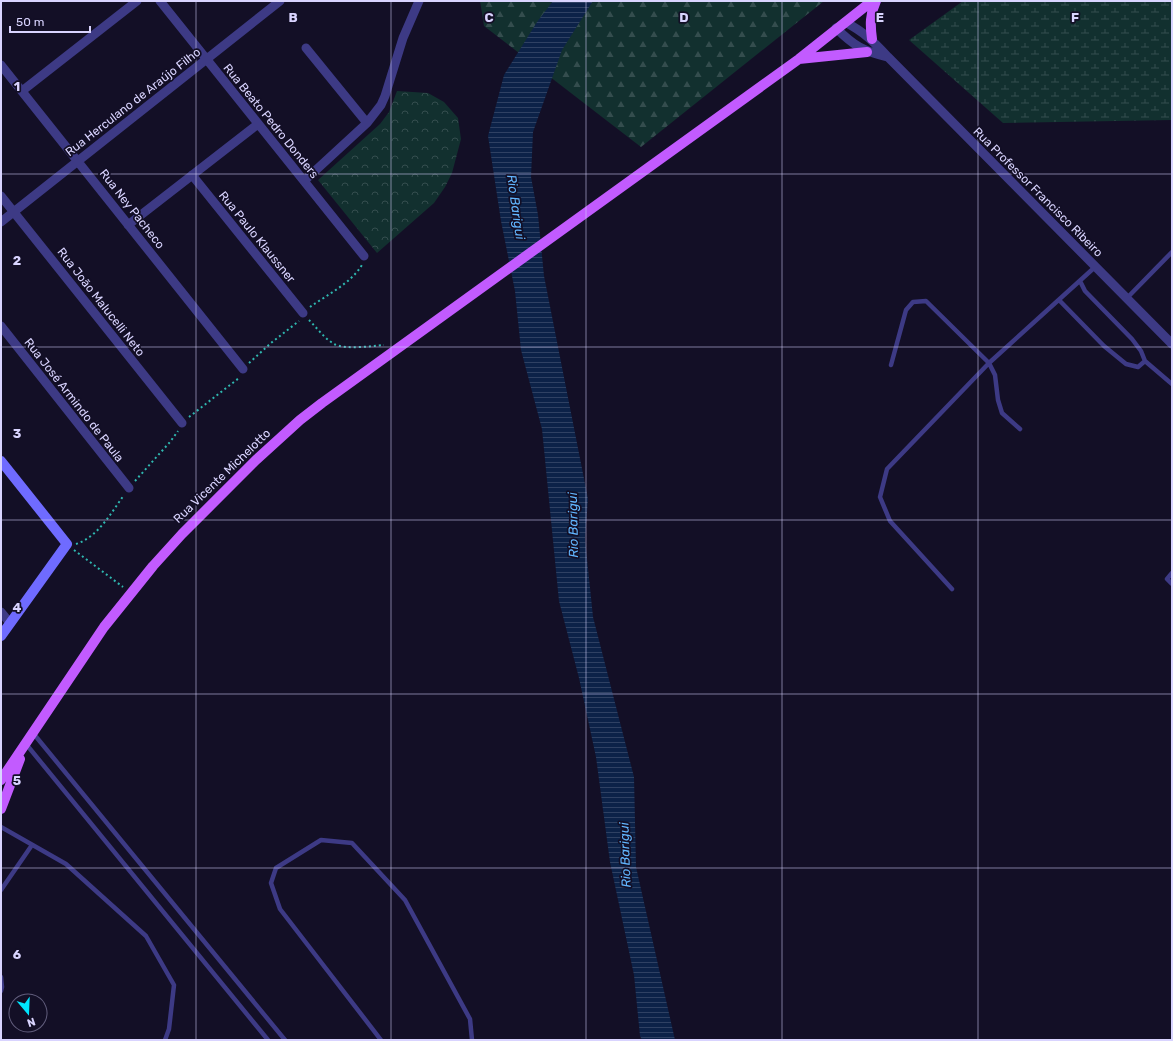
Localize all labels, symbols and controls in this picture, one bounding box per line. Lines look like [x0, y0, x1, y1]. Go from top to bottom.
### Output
scale bar [10, 8, 90, 34]
text: B [288, 10, 298, 25]
text: C [484, 10, 494, 25]
text: D [679, 10, 689, 25]
text: E [876, 10, 884, 25]
text: F [1071, 10, 1079, 25]
text: 50 m [16, 15, 44, 29]
street label: Rua Herculano de Araújo Filho [63, 45, 203, 159]
street label: Rua Beato Pedro Donders [220, 61, 322, 181]
text: 1 [14, 79, 20, 94]
street label: Rua Professor Francisco Ribeiro [970, 124, 1106, 260]
street label: Rua Ney Pacheco [97, 166, 167, 252]
water label: Rio Barigui [503, 174, 528, 241]
street label: Rua Paulo Klaussner [216, 188, 298, 286]
street label: Rua João Malucelli Neto [54, 245, 148, 359]
text: 2 [13, 253, 21, 268]
street label: Rua José Armindo de Paula [21, 335, 127, 465]
text: 3 [13, 426, 22, 441]
street label: Rua Vicente Michelotto [171, 426, 273, 526]
water label: Rio Barigui [565, 491, 582, 558]
text: 4 [13, 600, 22, 615]
text: 5 [13, 773, 21, 788]
water label: Rio Barigui [616, 821, 635, 888]
text: 6 [13, 947, 22, 962]
north arrow [8, 993, 48, 1033]
text: N [25, 1015, 37, 1029]

